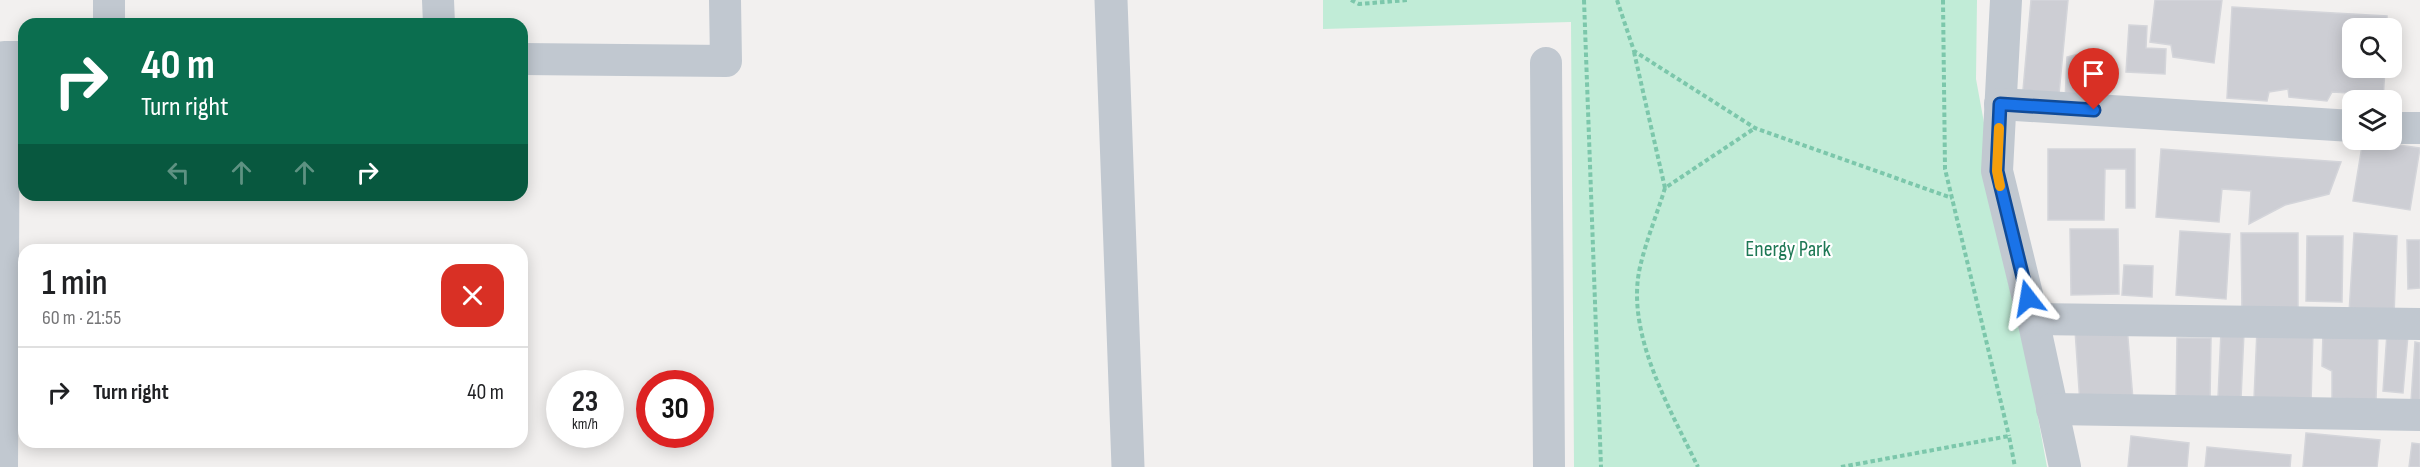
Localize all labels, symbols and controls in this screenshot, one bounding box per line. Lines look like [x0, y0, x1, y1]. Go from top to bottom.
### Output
map controls [2342, 18, 2402, 150]
button: search [2342, 18, 2402, 78]
text: 40 m [141, 40, 215, 91]
icon: right [42, 42, 120, 120]
pin [2068, 48, 2119, 110]
icon: arrive [2077, 57, 2110, 90]
button: layers [2342, 90, 2402, 150]
text: Turn right [141, 91, 228, 123]
icon: left [162, 156, 195, 189]
icon: ahead [225, 156, 258, 189]
icon: ahead [288, 156, 321, 189]
icon: right [351, 156, 384, 189]
park label: Energy Park [1745, 236, 1831, 263]
text: 1 min [42, 262, 107, 305]
button: close [441, 264, 504, 327]
position arrow [1996, 266, 2060, 330]
text: 60 m · 21:55 [42, 306, 121, 330]
speed limit sign: 30 [636, 370, 714, 448]
icon: right [42, 376, 75, 409]
text: Turn right [93, 379, 169, 406]
text: 40 m [467, 379, 504, 406]
text: 23 [572, 384, 598, 420]
text: km/h [572, 415, 598, 434]

